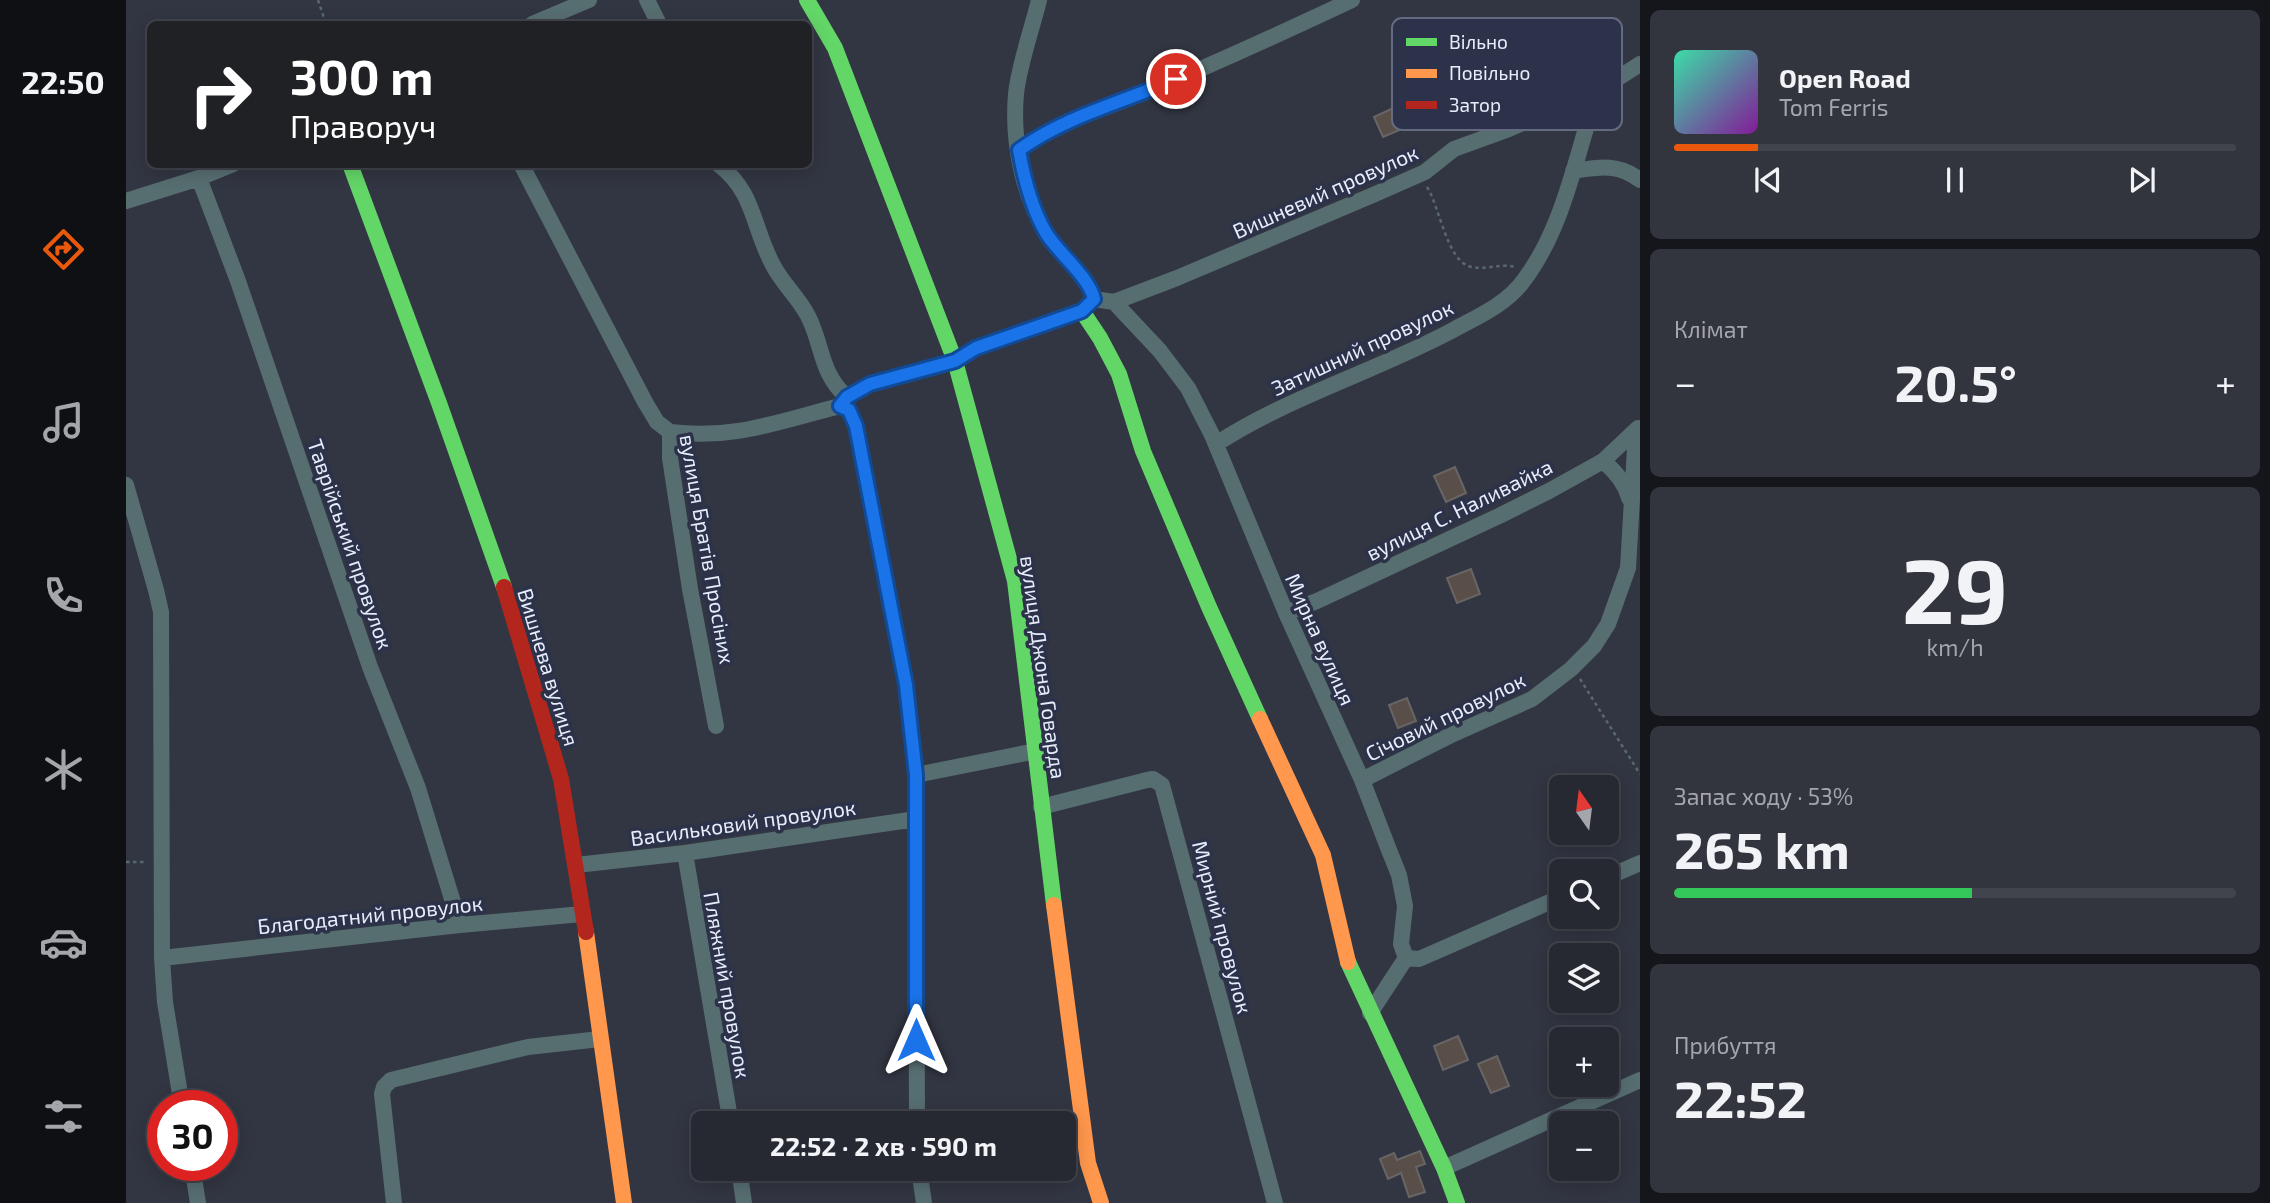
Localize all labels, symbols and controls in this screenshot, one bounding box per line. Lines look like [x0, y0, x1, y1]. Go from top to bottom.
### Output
legend [1392, 18, 1622, 130]
text: Вільно [1449, 30, 1508, 53]
text: 300 m [290, 46, 433, 105]
icon: right [175, 49, 266, 140]
pin [1146, 49, 1206, 109]
icon: arrive [1157, 60, 1195, 98]
text: Повільно [1449, 61, 1530, 84]
text: 22:50 [21, 62, 105, 100]
text: Open Road [1779, 62, 1911, 93]
text: Затор [1449, 93, 1501, 116]
text: Tom Ferris [1779, 93, 1888, 121]
text: Праворуч [290, 106, 436, 144]
street label: Вишневий провулок [1228, 139, 1422, 244]
icon: previous [1749, 161, 1787, 199]
icon: pause [1936, 161, 1974, 199]
icon: next [2123, 161, 2161, 199]
icon: directions [39, 225, 88, 274]
street label: Затишний провулок [1267, 294, 1457, 401]
text: Клімат [1674, 315, 1748, 343]
text: 20.5° [1894, 350, 2017, 412]
text: − [1674, 359, 1696, 405]
text: + [2215, 359, 2236, 405]
icon: music [39, 398, 88, 447]
street label: вулиця Братів Просіних [675, 432, 741, 666]
street label: Таврійський провулок [302, 436, 399, 653]
street label: вулиця С. Наливайка [1362, 453, 1557, 566]
text: 29 [1902, 533, 2008, 642]
street label: вулиця Джона Говарда [1015, 554, 1072, 780]
street label: Мирна вулиця [1280, 569, 1361, 709]
icon: phone [39, 571, 88, 620]
street label: Вишнева вулиця [512, 585, 585, 749]
text: km/h [1926, 633, 1984, 661]
street label: Січовий провулок [1361, 666, 1529, 766]
icon: climate [39, 745, 88, 794]
north arrow [1549, 775, 1619, 845]
map controls [1549, 775, 1619, 1181]
text: Запас ходу · 53% [1674, 782, 1853, 810]
street label: Васильковий провулок [629, 794, 857, 851]
text: 265 km [1674, 817, 1850, 879]
street label: Мирний провулок [1187, 838, 1258, 1016]
button: search [1549, 859, 1619, 929]
street label: Благодатний провулок [256, 890, 484, 939]
street label: Пляжний провулок [698, 890, 757, 1080]
icon: car [39, 918, 88, 967]
button: layers [1549, 943, 1619, 1013]
position arrow [879, 1003, 953, 1077]
button: + [1549, 1027, 1619, 1097]
text: Прибуття [1674, 1031, 1777, 1059]
text: 22:52 [1674, 1066, 1807, 1128]
speed limit sign: 30 [147, 1090, 238, 1181]
icon: filters [39, 1092, 88, 1141]
button: − [1549, 1111, 1619, 1181]
text: 22:52 · 2 хв · 590 m [770, 1130, 997, 1161]

